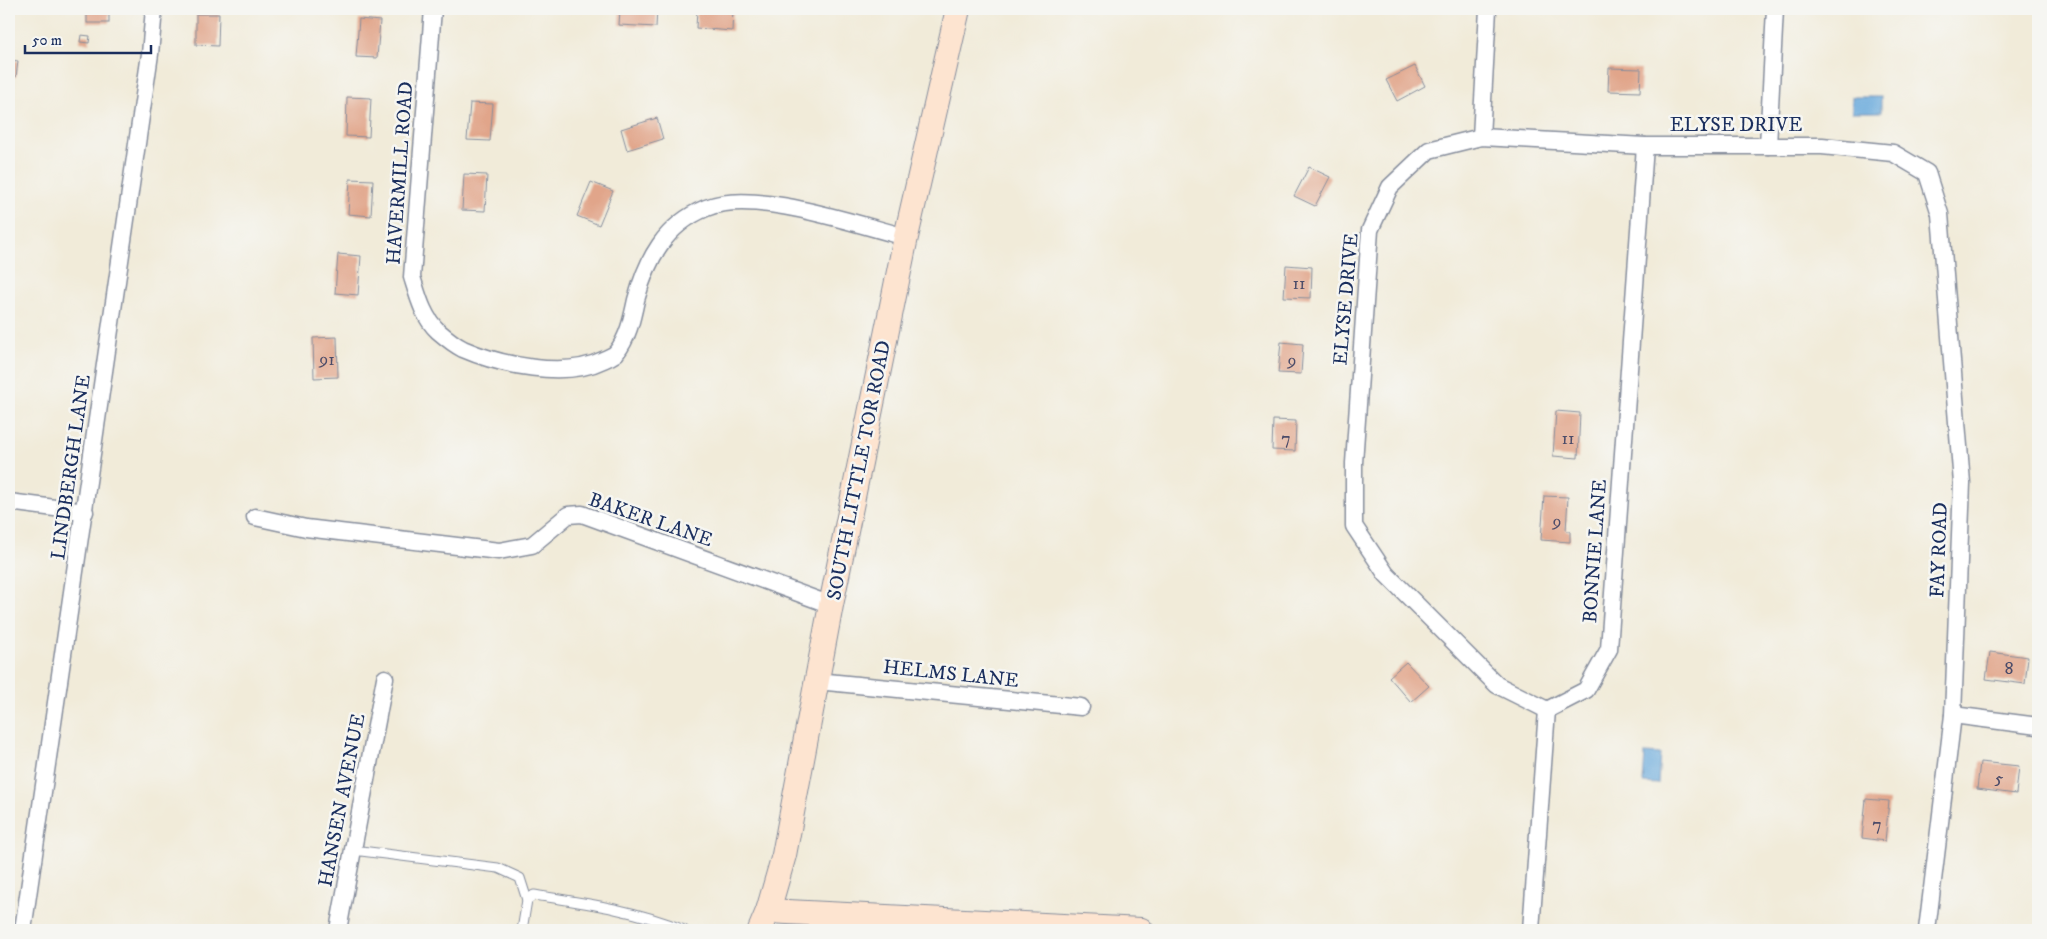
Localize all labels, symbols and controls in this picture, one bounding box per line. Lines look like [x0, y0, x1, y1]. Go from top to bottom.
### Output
scale bar [25, 22, 151, 54]
text: 50 m [32, 31, 62, 50]
street label: HAVERMILL ROAD [382, 81, 419, 266]
street label: ELYSE DRIVE [1670, 113, 1802, 138]
street label: ELYSE DRIVE [1328, 232, 1365, 366]
house number: 11 [1292, 273, 1306, 295]
street label: SOUTH LITTLE TOR ROAD [822, 338, 897, 602]
house number: 91 [318, 349, 335, 371]
house number: 9 [1287, 350, 1296, 372]
street label: LINDBERGH LANE [46, 373, 97, 561]
house number: 7 [1281, 428, 1291, 450]
house number: 11 [1561, 428, 1575, 450]
street label: BONNIE LANE [1578, 478, 1613, 624]
street label: BAKER LANE [585, 488, 716, 553]
street label: FAY ROAD [1925, 502, 1954, 598]
house number: 9 [1552, 511, 1561, 533]
street label: HELMS LANE [882, 655, 1020, 694]
house number: 8 [2004, 658, 2014, 680]
street label: HANSEN AVENUE [313, 711, 372, 889]
house number: 5 [1995, 768, 2004, 790]
house number: 7 [1872, 814, 1882, 836]

